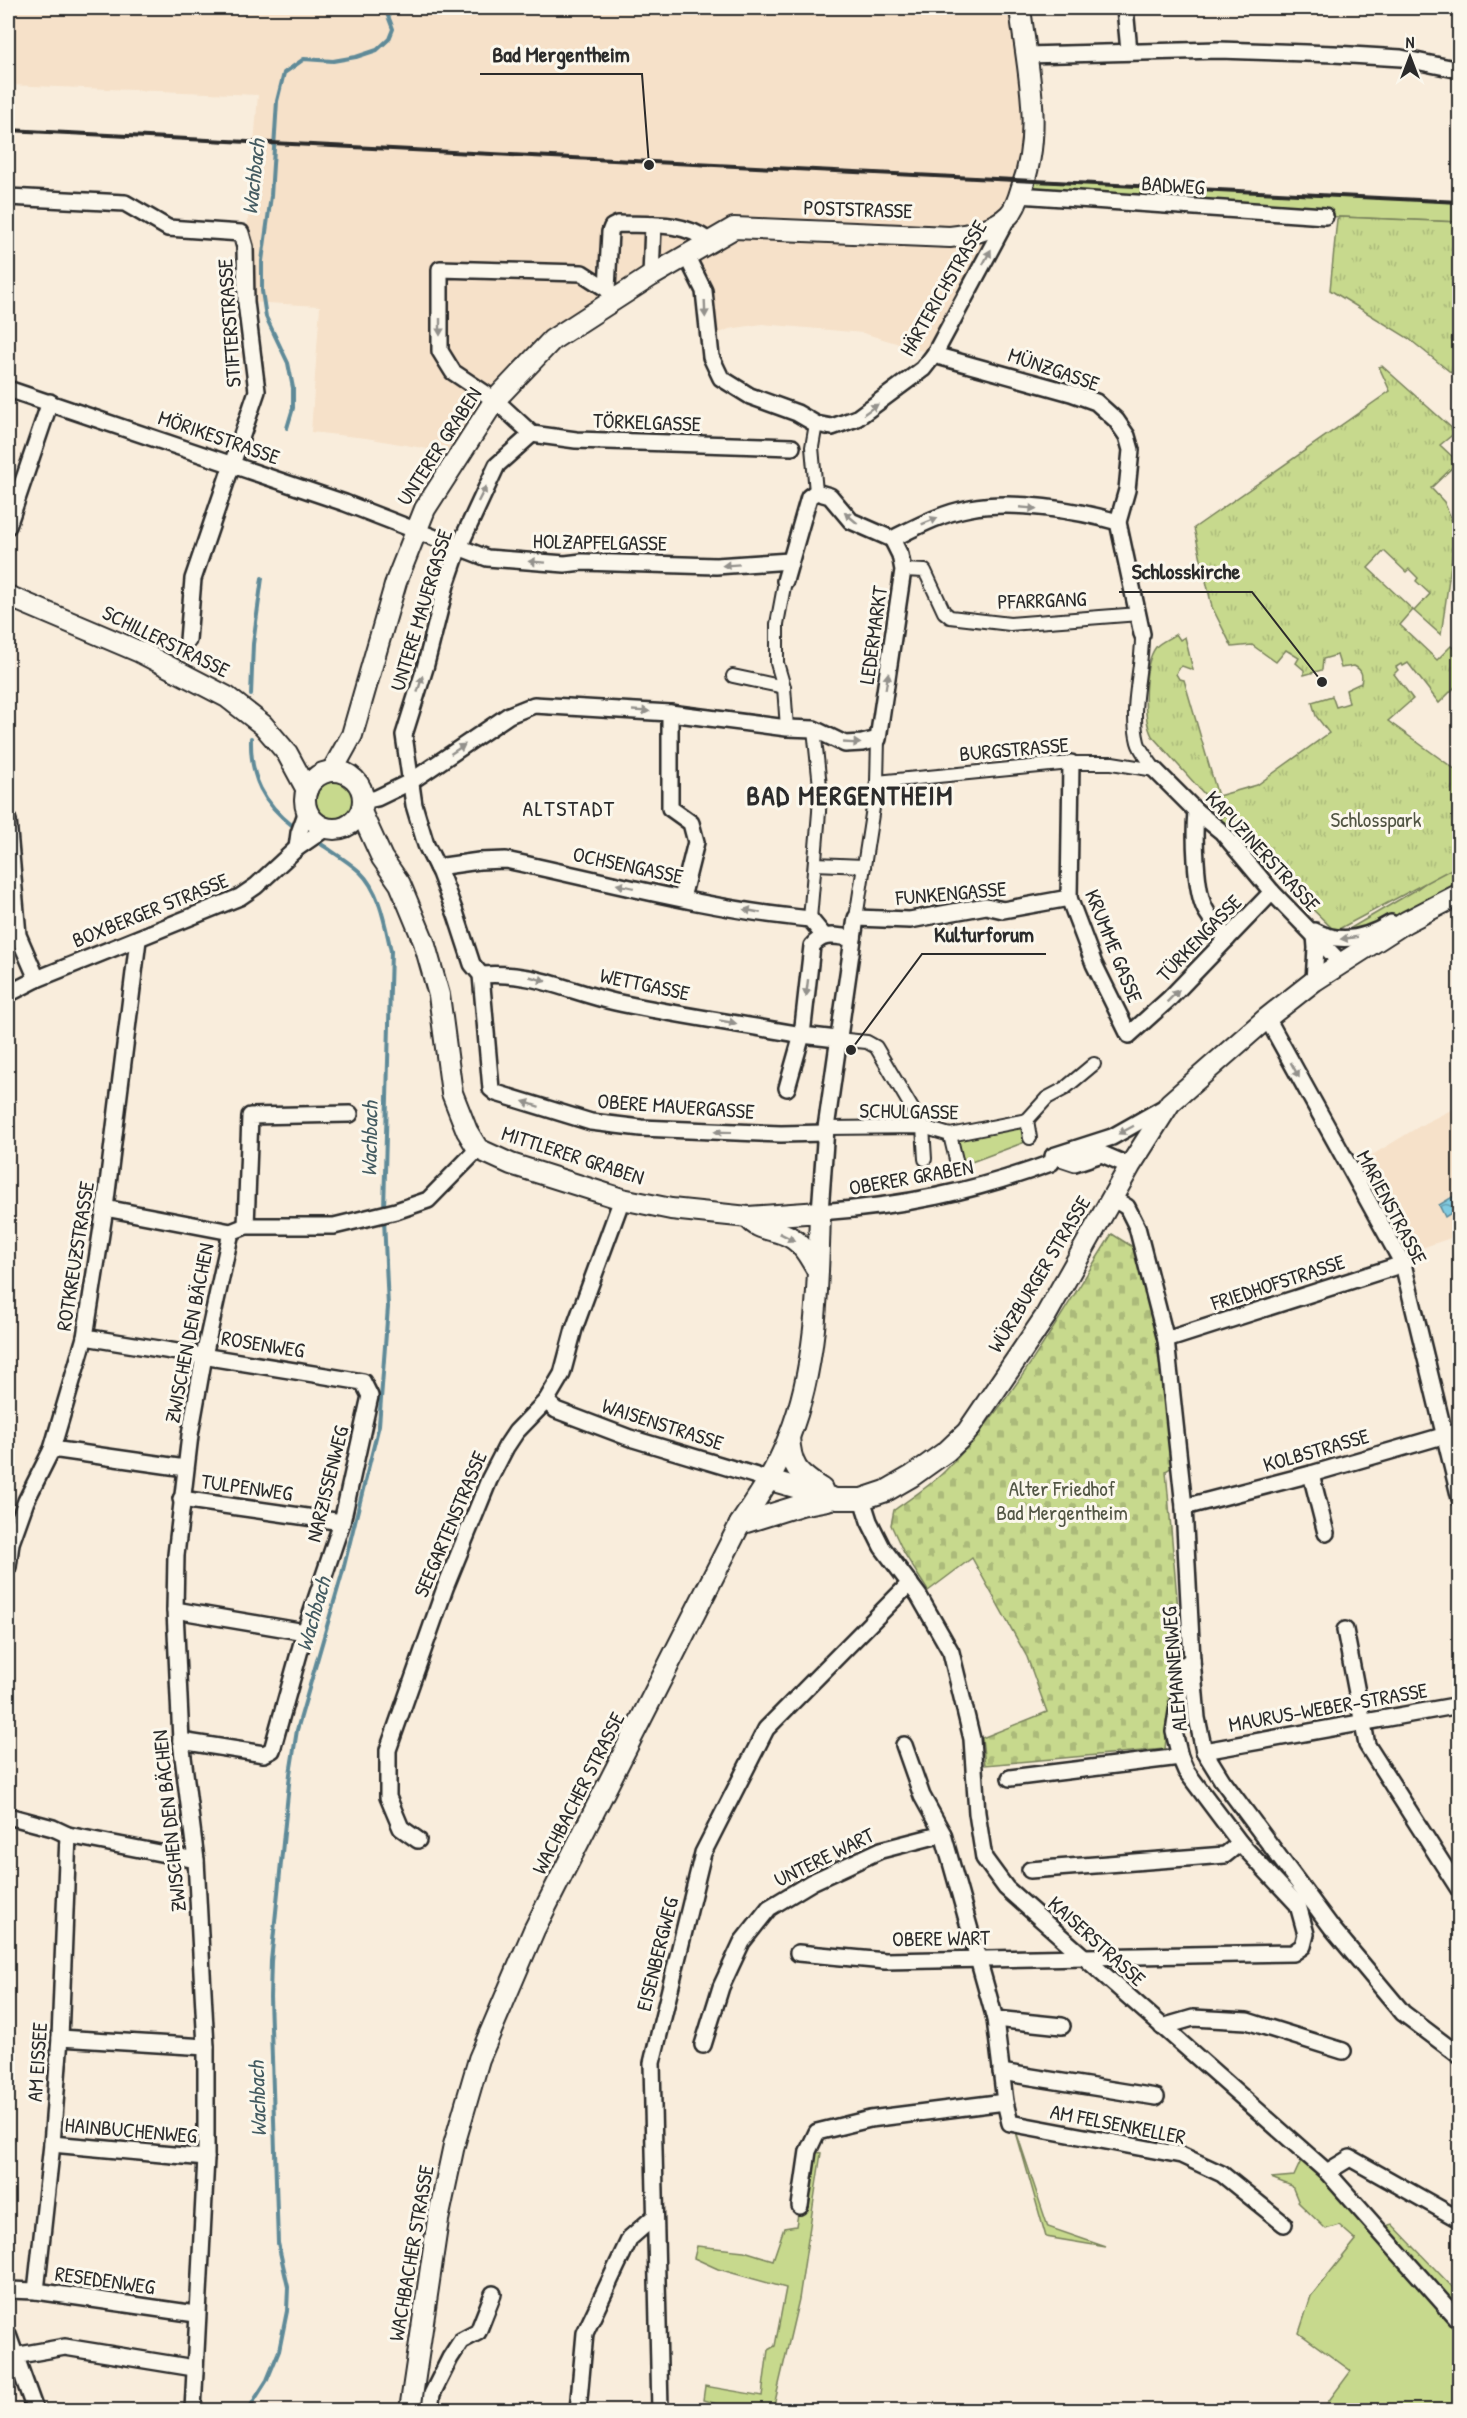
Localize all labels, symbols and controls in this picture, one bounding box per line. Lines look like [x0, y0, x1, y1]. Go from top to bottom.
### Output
north arrow [1380, 27, 1440, 87]
text: N [1406, 31, 1415, 53]
callout: Bad Mergentheim [480, 34, 642, 74]
text: Bad Mergentheim [492, 39, 630, 70]
water label: Wachbach [234, 136, 272, 216]
street label: BADWEG [1140, 168, 1206, 202]
street label: POSTSTRASSE [803, 193, 913, 225]
street label: HÄRTERICHSTRASSE [892, 215, 994, 361]
one-way arrow [982, 248, 992, 265]
street label: STIFTERSTRASSE [210, 258, 248, 388]
one-way arrow [700, 299, 710, 318]
one-way arrow [435, 318, 445, 337]
street label: MÜNZGASSE [1004, 340, 1104, 398]
street label: UNTERER GRABEN [390, 381, 488, 511]
street label: MÖRIKESTRASSE [154, 403, 284, 471]
one-way arrow [862, 403, 878, 415]
street label: TÖRKELGASSE [593, 406, 701, 438]
one-way arrow [478, 485, 487, 502]
one-way arrow [1019, 503, 1038, 512]
one-way arrow [844, 512, 859, 525]
one-way arrow [921, 516, 939, 525]
street label: UNTERE MAUERGASSE [383, 526, 459, 694]
street label: HOLZAPFELGASSE [533, 526, 667, 558]
callout: Schlosskirche [1119, 552, 1252, 592]
text: Schlosskirche [1132, 556, 1241, 586]
one-way arrow [527, 557, 546, 566]
one-way arrow [722, 560, 741, 570]
street label: LEDERMARKT [852, 583, 894, 686]
street label: PFARRGANG [997, 584, 1087, 616]
street label: SCHILLERSTRASSE [98, 598, 234, 684]
one-way arrow [883, 671, 892, 690]
one-way arrow [416, 675, 425, 693]
one-way arrow [632, 707, 651, 716]
street label: BURGSTRASSE [958, 730, 1070, 768]
one-way arrow [843, 738, 862, 747]
one-way arrow [450, 743, 466, 755]
district label: BAD MERGENTHEIM [746, 777, 954, 813]
street label: KAPUZINERSTRASSE [1199, 784, 1327, 918]
district label: ALTSTADT [522, 793, 616, 823]
park label: Schlosspark [1331, 805, 1422, 834]
street label: OCHSENGASSE [570, 839, 686, 891]
street label: BOXBERGER STRASSE [68, 865, 232, 955]
street label: FUNKENGASSE [893, 874, 1008, 912]
one-way arrow [616, 880, 634, 890]
street label: KRUMME GASSE [1078, 885, 1150, 1007]
street label: TÜRKENGASSE [1150, 888, 1248, 988]
one-way arrow [742, 906, 761, 915]
callout: Kulturforum [922, 914, 1046, 954]
text: Kulturforum [934, 919, 1034, 949]
one-way arrow [1340, 934, 1359, 943]
street label: WETTGASSE [598, 960, 692, 1008]
one-way arrow [529, 975, 547, 984]
one-way arrow [803, 978, 812, 997]
one-way arrow [1165, 989, 1179, 1003]
one-way arrow [719, 1018, 738, 1027]
one-way arrow [1290, 1061, 1300, 1078]
street label: OBERE MAUERGASSE [597, 1086, 755, 1126]
street label: SCHULGASSE [859, 1096, 959, 1126]
water label: Wachbach [353, 1099, 385, 1177]
one-way arrow [522, 1099, 540, 1109]
street label: MITTLERER GRABEN [498, 1118, 648, 1192]
one-way arrow [1118, 1125, 1135, 1134]
one-way arrow [713, 1127, 732, 1137]
street label: MARIENSTRASSE [1350, 1145, 1434, 1269]
street label: OBERER GRABEN [847, 1152, 975, 1202]
street label: ROTKREUZSTRASSE [49, 1179, 101, 1333]
street label: WÜRZBURGER STRASSE [981, 1190, 1097, 1358]
one-way arrow [779, 1232, 796, 1242]
street label: ZWISCHEN DEN BÄCHEN [157, 1241, 221, 1425]
street label: FRIEDHOFSTRASSE [1207, 1247, 1348, 1318]
street label: ROSENWEG [219, 1323, 307, 1365]
street label: WAISENSTRASSE [599, 1391, 727, 1457]
street label: KOLBSTRASSE [1260, 1421, 1372, 1479]
street label: NARZISSENWEG [299, 1423, 355, 1545]
street label: SEEGARTENSTRASSE [406, 1446, 494, 1602]
street label: TULPENWEG [199, 1466, 295, 1508]
park label: Alter Friedhof Bad Mergentheim [996, 1474, 1128, 1527]
water label: Wachbach [288, 1572, 338, 1654]
street label: ALEMANNENWEG [1154, 1605, 1194, 1733]
street label: MAURUS-WEBER-STRASSE [1226, 1675, 1430, 1739]
street label: WACHBACHER STRASSE [525, 1707, 631, 1879]
street label: ZWISCHEN DEN BÄCHEN [145, 1729, 193, 1913]
street label: UNTERE WART [769, 1820, 880, 1894]
street label: KAISERSTRASSE [1042, 1889, 1152, 1993]
street label: EISENBERGWEG [629, 1894, 685, 2014]
street label: OBERE WART [892, 1923, 991, 1953]
street label: AM EISSEE [20, 2021, 54, 2103]
water label: Wachbach [241, 2059, 273, 2137]
street label: AM FELSENKELLER [1048, 2097, 1188, 2151]
street label: HAINBUCHENWEG [64, 2110, 198, 2150]
street label: WACHBACHER STRASSE [381, 2163, 441, 2343]
street label: RESEDENWEG [53, 2259, 157, 2301]

